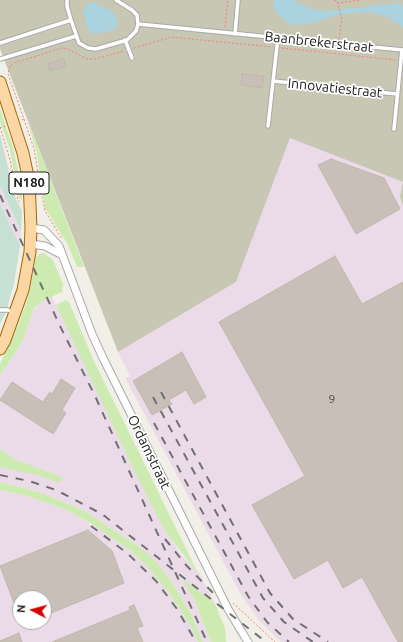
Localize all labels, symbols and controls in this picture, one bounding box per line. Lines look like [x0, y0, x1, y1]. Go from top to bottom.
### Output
street label: Baanbrekerstraat [264, 28, 374, 56]
street label: Innovatiestraat [287, 75, 383, 101]
road number: N180 [9, 172, 49, 194]
house number: 9 [329, 392, 335, 406]
street label: Ordamstraat [124, 412, 174, 492]
north arrow [12, 590, 52, 630]
text: N [15, 604, 27, 614]

